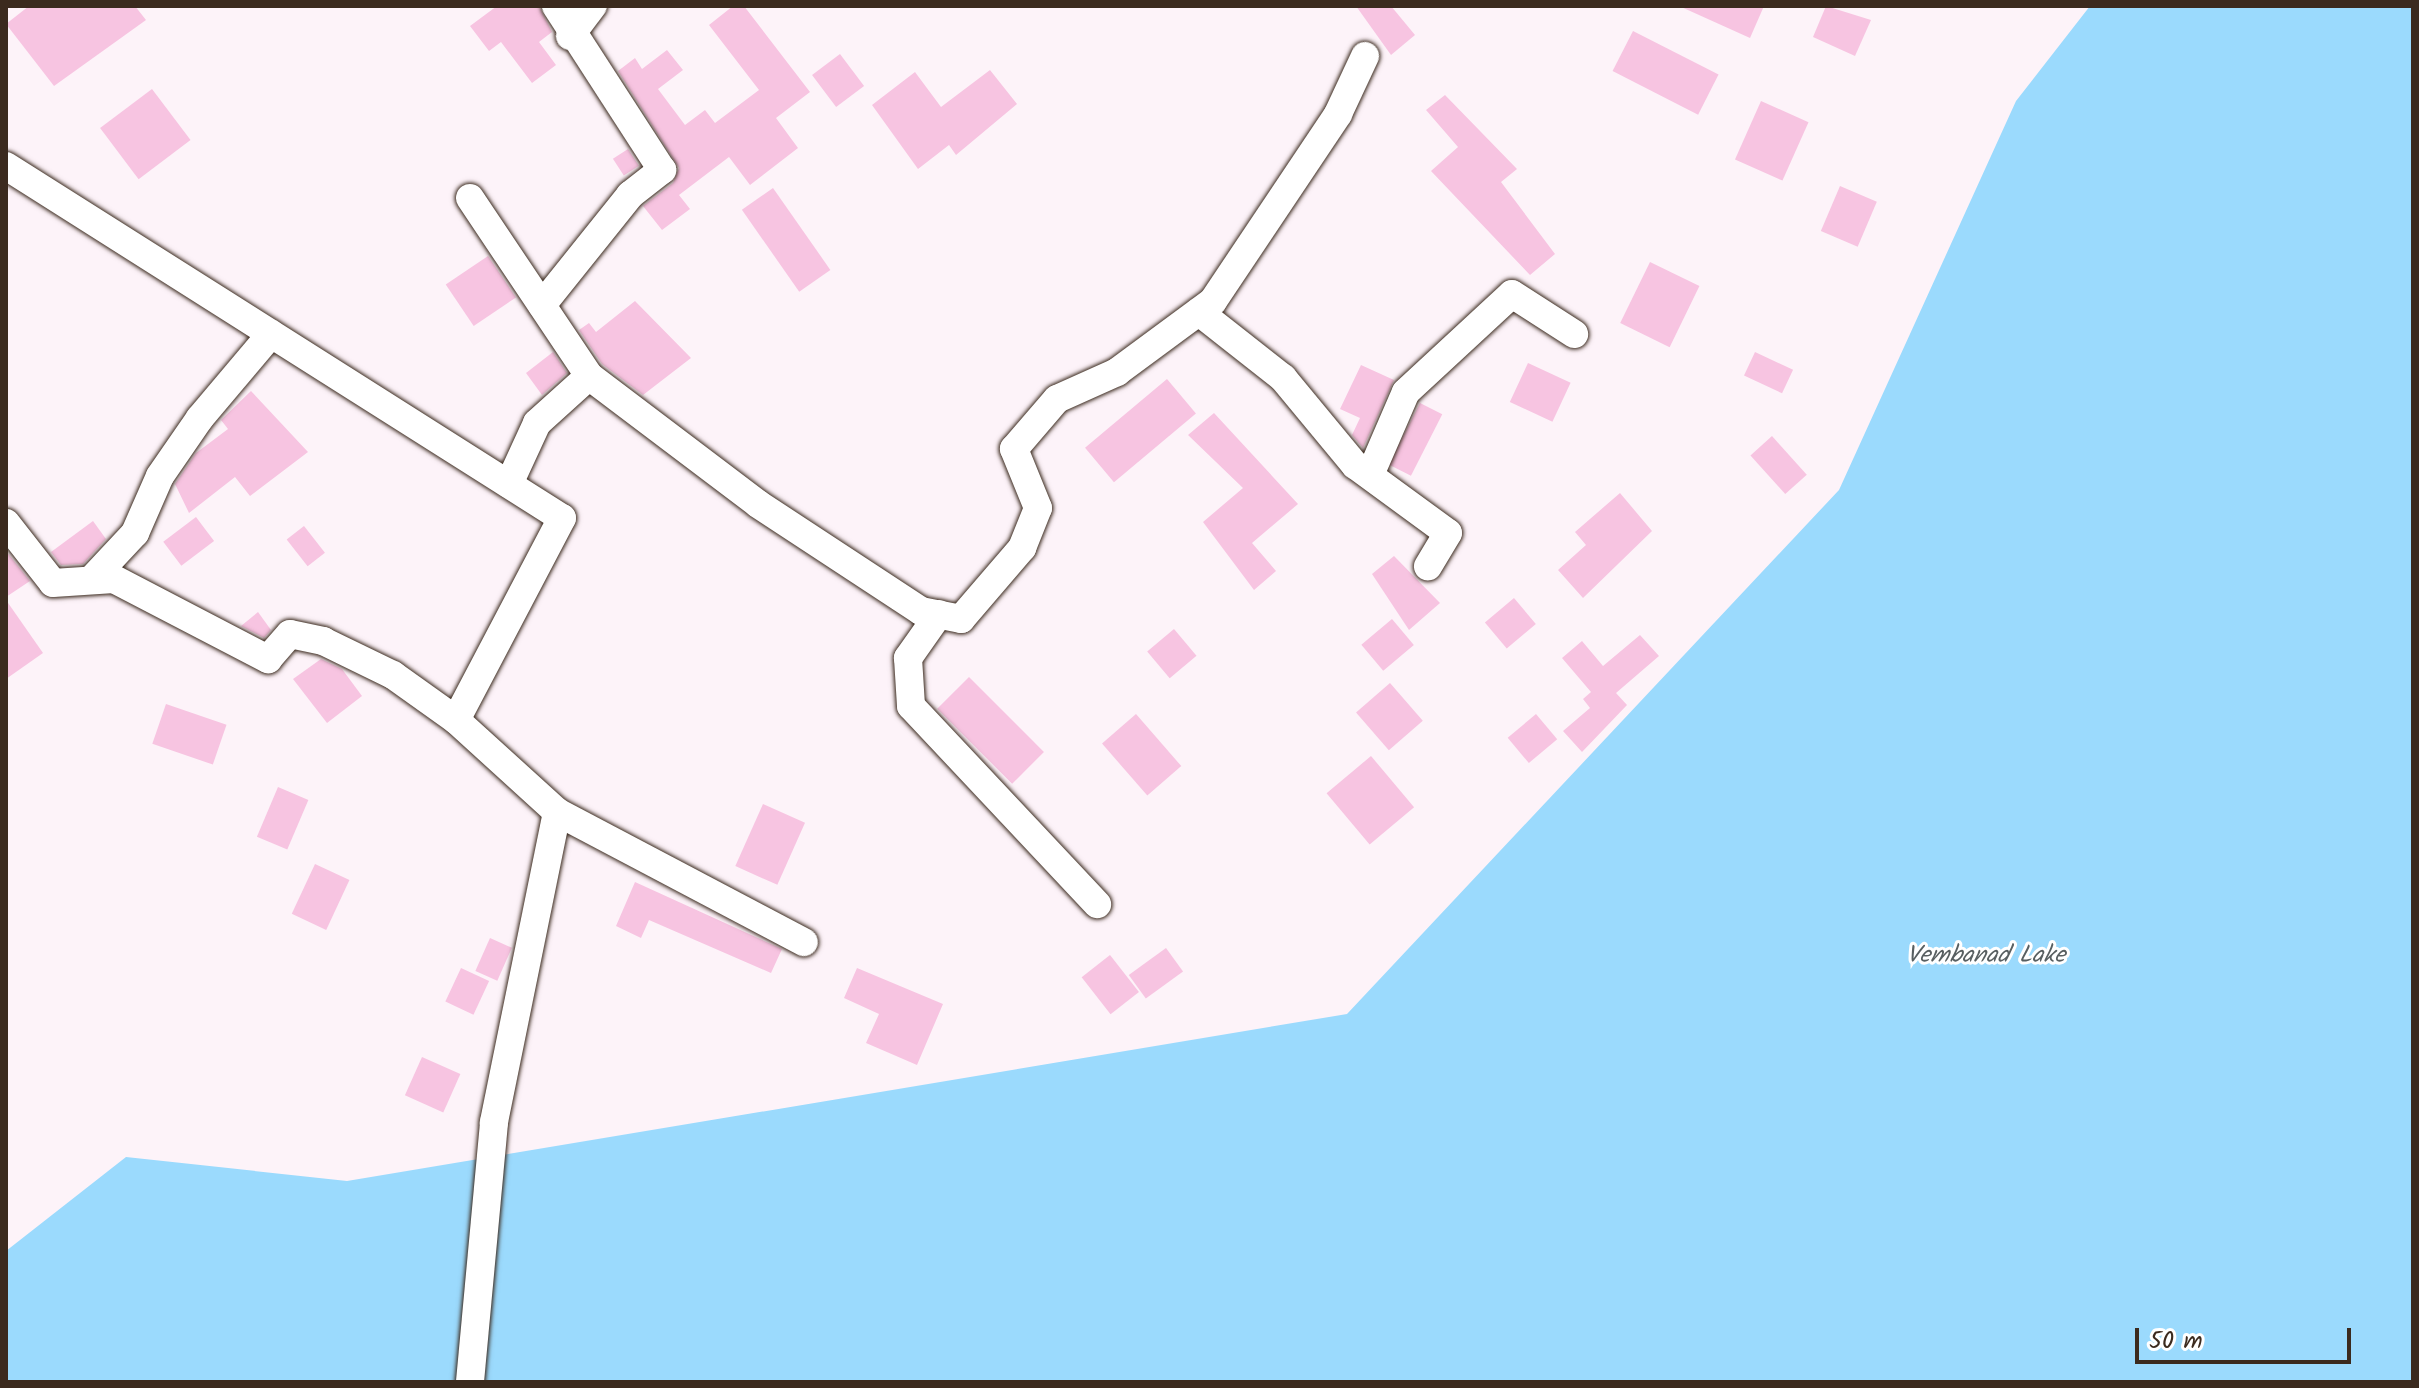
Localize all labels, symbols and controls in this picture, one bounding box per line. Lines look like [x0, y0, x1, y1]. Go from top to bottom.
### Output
water label: Vembanad Lake [1907, 942, 2065, 970]
scale bar [2139, 1312, 2355, 1362]
text: 50 m [2149, 1322, 2203, 1361]

